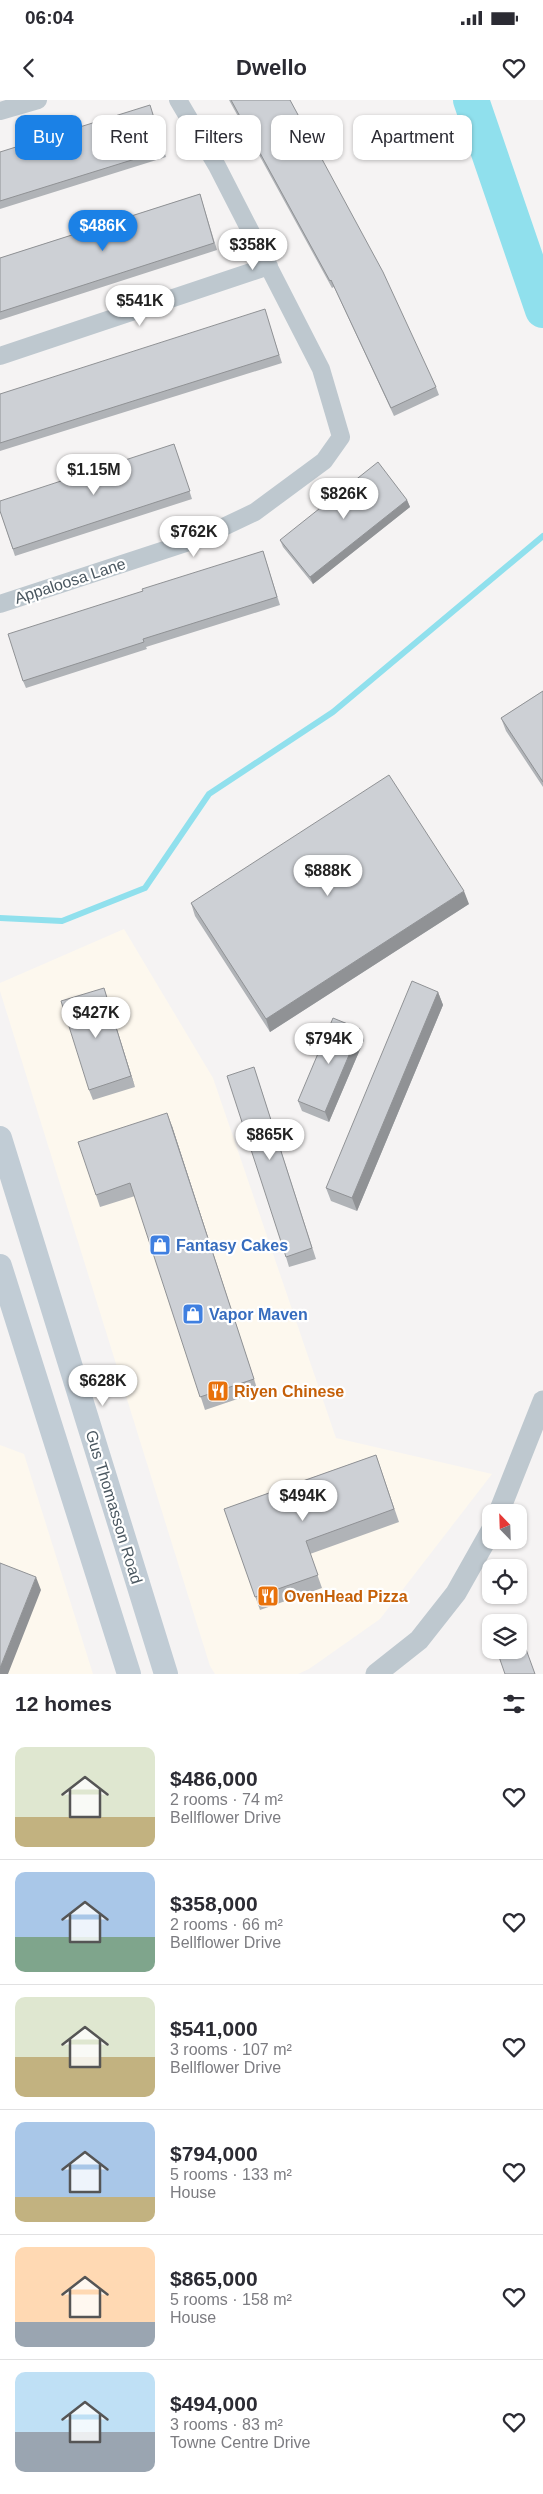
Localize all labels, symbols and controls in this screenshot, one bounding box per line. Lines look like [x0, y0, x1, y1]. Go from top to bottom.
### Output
text: 06:04 [25, 7, 74, 28]
icon: back [15, 54, 43, 82]
icon: heart [500, 54, 528, 82]
text: Dwello [236, 55, 307, 80]
chip: Buy [15, 115, 82, 160]
chip: Rent [92, 115, 166, 160]
chip: Filters [176, 115, 261, 160]
chip: New [271, 115, 343, 160]
chip: Apartment [353, 115, 472, 160]
pin: $486K [68, 210, 138, 252]
text: $486K [79, 217, 127, 234]
pin: $358K [218, 228, 288, 271]
text: $358K [229, 236, 277, 253]
pin: $541K [105, 284, 175, 327]
text: $541K [116, 292, 164, 309]
pin: $1.15M [53, 454, 135, 496]
text: $1.15M [67, 461, 121, 478]
pin: $826K [309, 478, 379, 520]
text: $826K [320, 485, 368, 502]
pin: $762K [159, 516, 229, 558]
text: $762K [170, 523, 218, 540]
street label: Appaloosa Lane [12, 555, 128, 607]
pin: $888K [293, 854, 363, 897]
text: $888K [304, 862, 352, 879]
pin: $427K [61, 996, 131, 1039]
text: $427K [72, 1004, 120, 1021]
pin: $794K [294, 1022, 364, 1065]
text: $794K [305, 1030, 353, 1047]
pin: $865K [235, 1118, 305, 1161]
text: $865K [246, 1126, 294, 1143]
shop icon: Fantasy Cakes [148, 1233, 172, 1257]
place label: Fantasy Cakes [176, 1237, 288, 1254]
shop icon: Vapor Maven [181, 1302, 205, 1326]
place label: Vapor Maven [209, 1306, 308, 1323]
pin: $628K [68, 1364, 138, 1407]
text: $628K [79, 1372, 127, 1389]
restaurant icon: Riyen Chinese [206, 1379, 230, 1403]
place label: Riyen Chinese [234, 1383, 344, 1400]
street label: Gus Thomasson Road [83, 1428, 145, 1586]
pin: $494K [268, 1480, 338, 1522]
text: $494K [279, 1487, 327, 1504]
north arrow [482, 1504, 528, 1549]
map controls [482, 1504, 527, 1659]
button: locate [482, 1559, 527, 1604]
restaurant icon: OvenHead Pizza [256, 1584, 280, 1608]
place label: OvenHead Pizza [284, 1588, 408, 1605]
button: layers [482, 1614, 527, 1659]
icon: filters [500, 1690, 528, 1718]
text: 12 homes [15, 1692, 112, 1715]
icon: home [55, 1767, 115, 1827]
text: $486,000 [170, 1767, 258, 1790]
icon: heart [500, 1783, 528, 1811]
text: 2 rooms · 74 m² [170, 1791, 283, 1808]
text: Bellflower Drive [170, 1809, 281, 1826]
icon: home [55, 1892, 115, 1952]
text: $358,000 [170, 1892, 258, 1915]
icon: heart [500, 1908, 528, 1936]
text: 2 rooms · 66 m² [170, 1916, 283, 1933]
text: Bellflower Drive [170, 1934, 281, 1951]
icon: home [55, 2017, 115, 2077]
text: $541,000 [170, 2017, 258, 2040]
icon: heart [500, 2033, 528, 2061]
text: 3 rooms · 107 m² [170, 2041, 292, 2058]
text: Bellflower Drive [170, 2059, 281, 2076]
icon: home [55, 2142, 115, 2202]
text: $794,000 [170, 2142, 258, 2165]
icon: heart [500, 2158, 528, 2186]
text: 5 rooms · 133 m² [170, 2166, 292, 2183]
text: House [170, 2184, 216, 2201]
icon: home [55, 2267, 115, 2327]
text: $865,000 [170, 2267, 258, 2290]
icon: heart [500, 2283, 528, 2311]
text: 5 rooms · 158 m² [170, 2291, 292, 2308]
text: House [170, 2309, 216, 2326]
icon: home [55, 2392, 115, 2452]
text: $494,000 [170, 2392, 258, 2415]
icon: heart [500, 2408, 528, 2436]
text: 3 rooms · 83 m² [170, 2416, 283, 2433]
text: Towne Centre Drive [170, 2434, 311, 2451]

